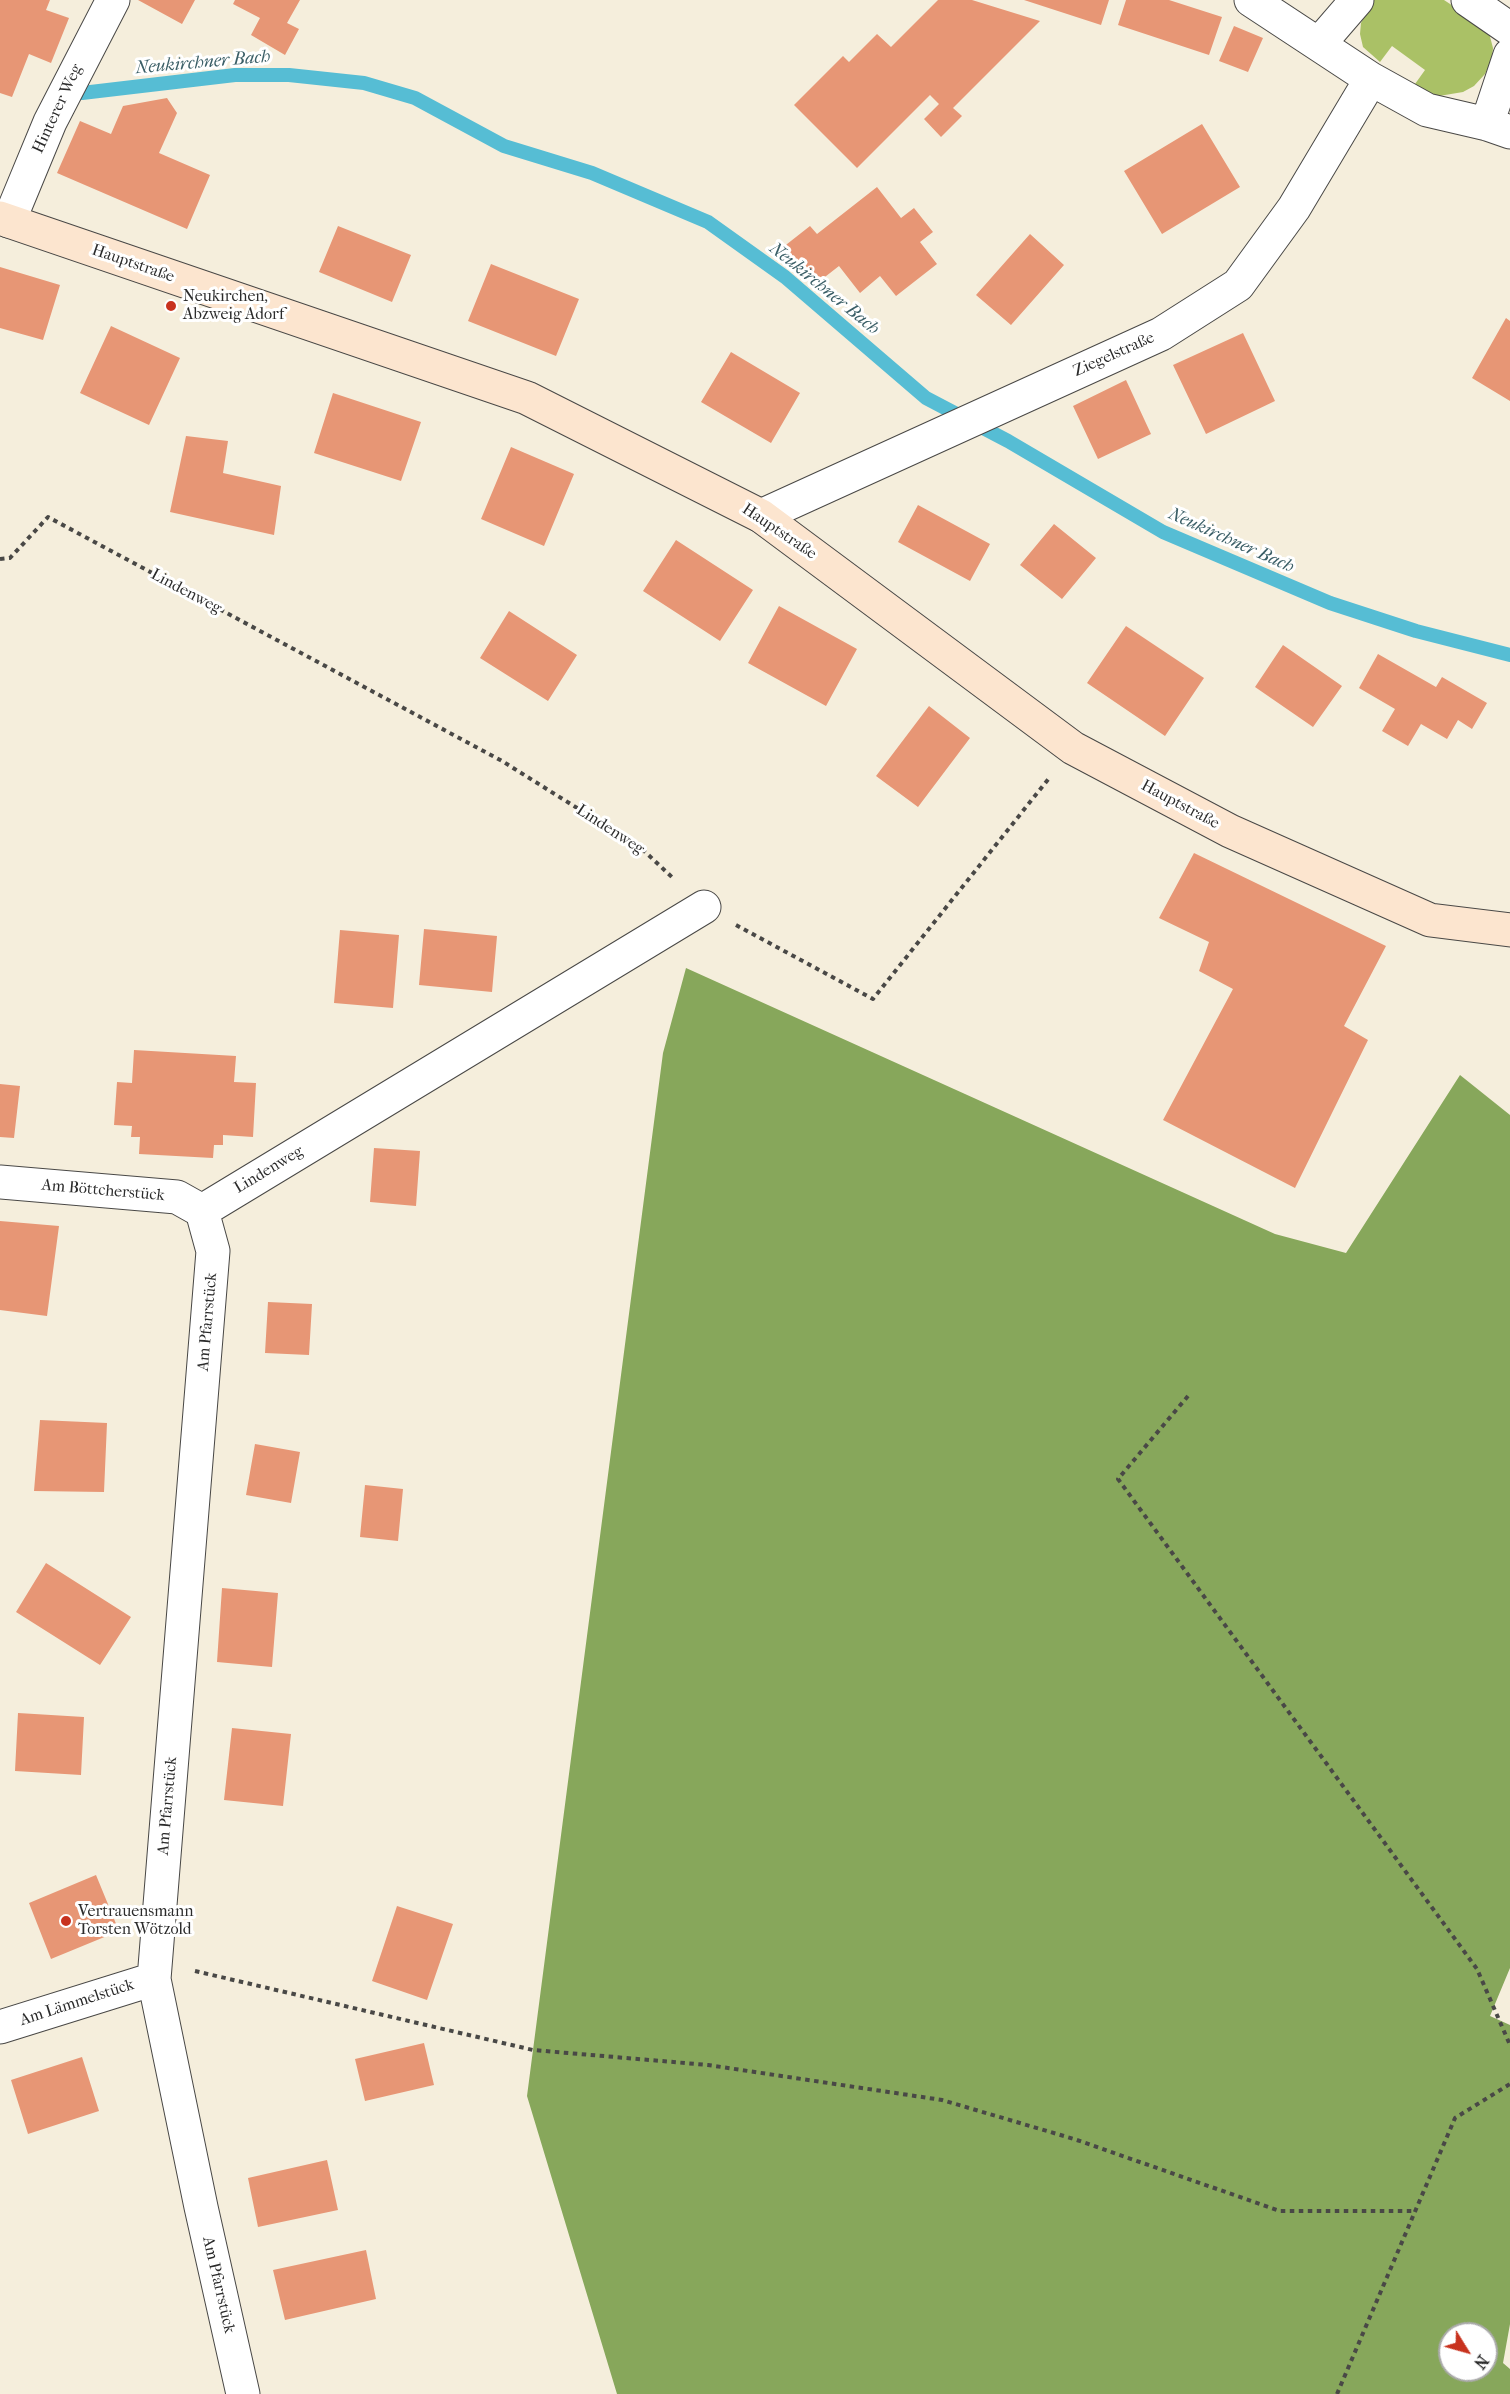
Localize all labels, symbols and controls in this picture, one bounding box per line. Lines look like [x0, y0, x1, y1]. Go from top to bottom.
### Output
water label: Neukirchner Bach [135, 46, 271, 80]
street label: Hinterer Weg [29, 61, 87, 157]
water label: Neukirchner Bach [765, 238, 883, 340]
street label: Hauptstraße [89, 241, 177, 287]
place label: Neukirchen, Abzweig Adorf [183, 287, 284, 325]
marker: Neukirchen, Abzweig Adorf [164, 299, 178, 313]
street label: Ziegelstraße [1071, 329, 1157, 381]
street label: Hauptstraße [738, 500, 820, 564]
water label: Neukirchner Bach [1165, 504, 1297, 578]
street label: Lindenweg [147, 565, 225, 619]
street label: Hauptstraße [1138, 776, 1222, 834]
street label: Lindenweg [572, 801, 648, 859]
street label: Lindenweg [231, 1142, 307, 1198]
street label: Am Böttcherstück [41, 1176, 165, 1206]
street label: Am Pfarrstück [194, 1272, 222, 1372]
street label: Am Pfarrstück [154, 1756, 182, 1856]
place label: Vertrauensmann Torsten Wötzold [78, 1902, 194, 1940]
marker: Vertrauensmann Torsten Wötzold [59, 1914, 73, 1928]
street label: Am Lämmelstück [18, 1976, 136, 2030]
street label: Am Pfarrstück [198, 2235, 238, 2335]
north arrow [1438, 2322, 1498, 2382]
text: N [1470, 2351, 1492, 2372]

